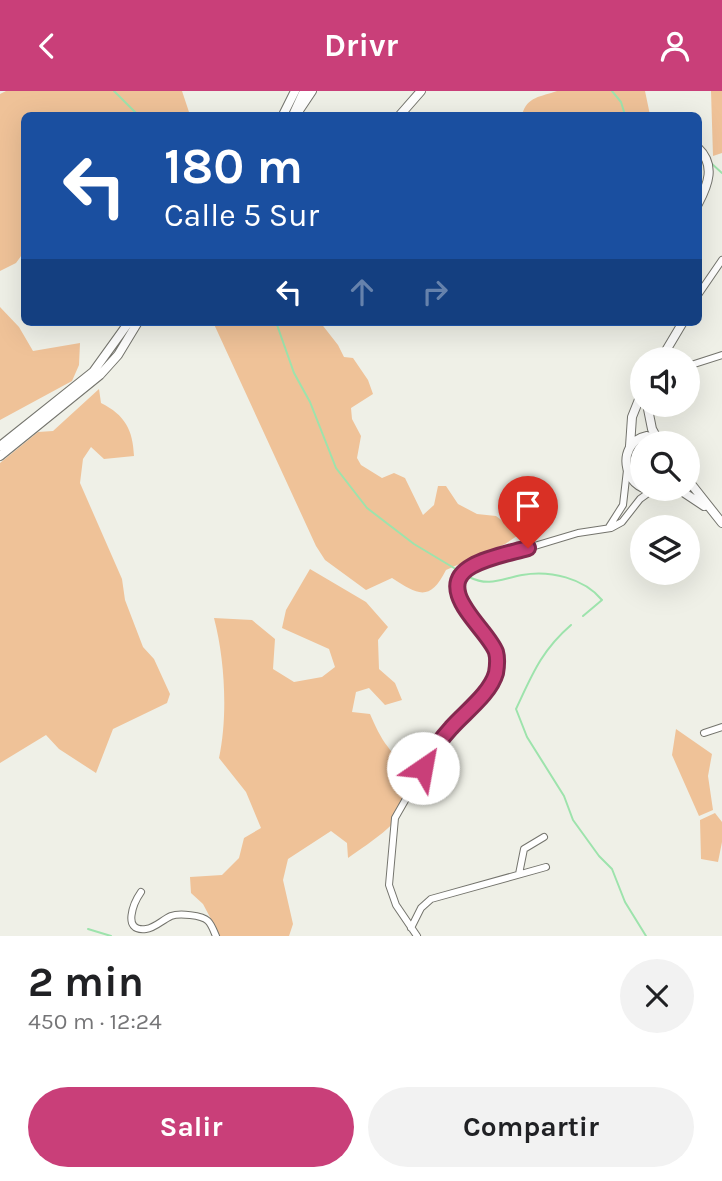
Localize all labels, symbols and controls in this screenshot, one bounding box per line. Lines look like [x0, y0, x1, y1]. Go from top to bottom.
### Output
icon: back [28, 27, 66, 65]
text: Drivr [324, 27, 398, 64]
icon: person [656, 27, 694, 65]
text: 180 m [164, 138, 303, 195]
icon: left [49, 140, 140, 231]
text: Calle 5 Sur [164, 197, 319, 234]
icon: left [270, 273, 308, 311]
icon: ahead [343, 273, 381, 311]
icon: right [416, 273, 454, 311]
map controls [630, 347, 700, 585]
button: sound [630, 347, 700, 417]
button: search [630, 431, 700, 501]
pin [498, 476, 558, 548]
icon: arrive [509, 487, 547, 525]
button: layers [630, 515, 700, 585]
position arrow [386, 731, 460, 805]
text: 2 min [28, 957, 144, 1007]
button: close [620, 959, 694, 1033]
text: 450 m · 12:24 [28, 1008, 162, 1035]
button: Salir [28, 1087, 354, 1167]
button: Compartir [368, 1087, 694, 1167]

